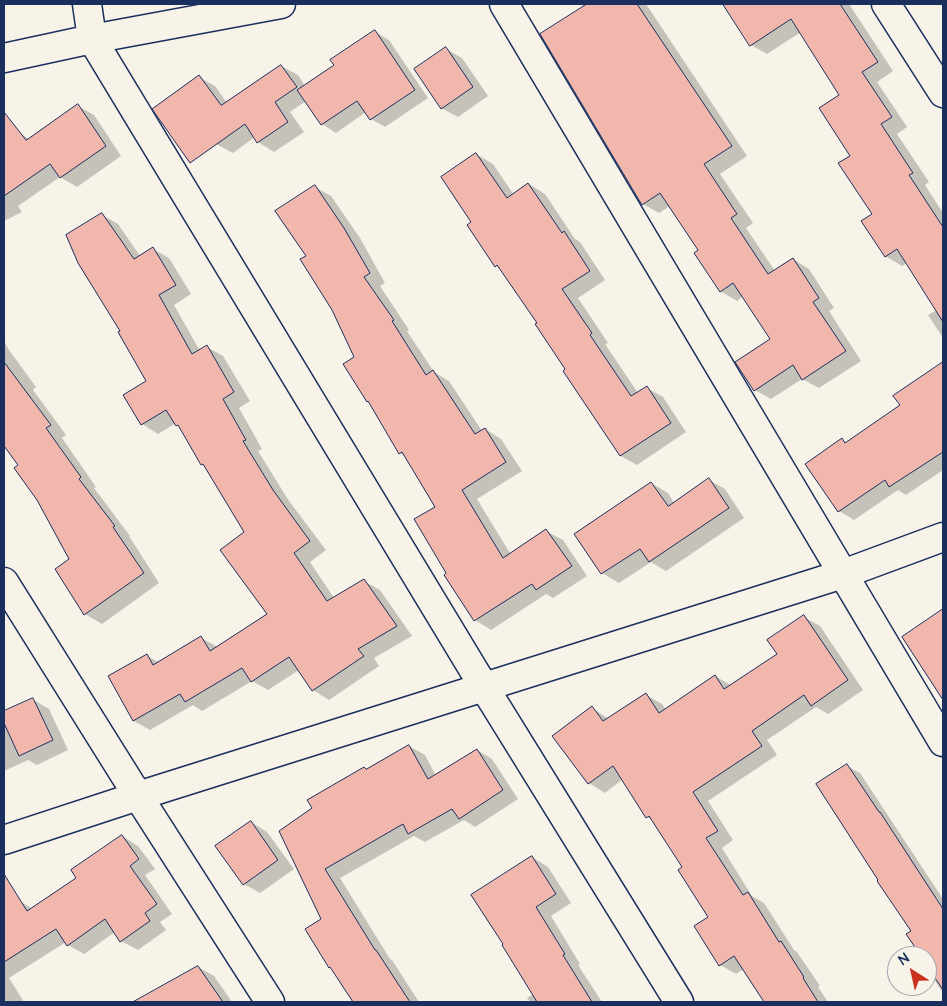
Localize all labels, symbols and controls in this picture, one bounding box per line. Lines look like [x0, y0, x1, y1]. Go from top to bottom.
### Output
north arrow [887, 946, 937, 996]
text: N [895, 949, 913, 970]

